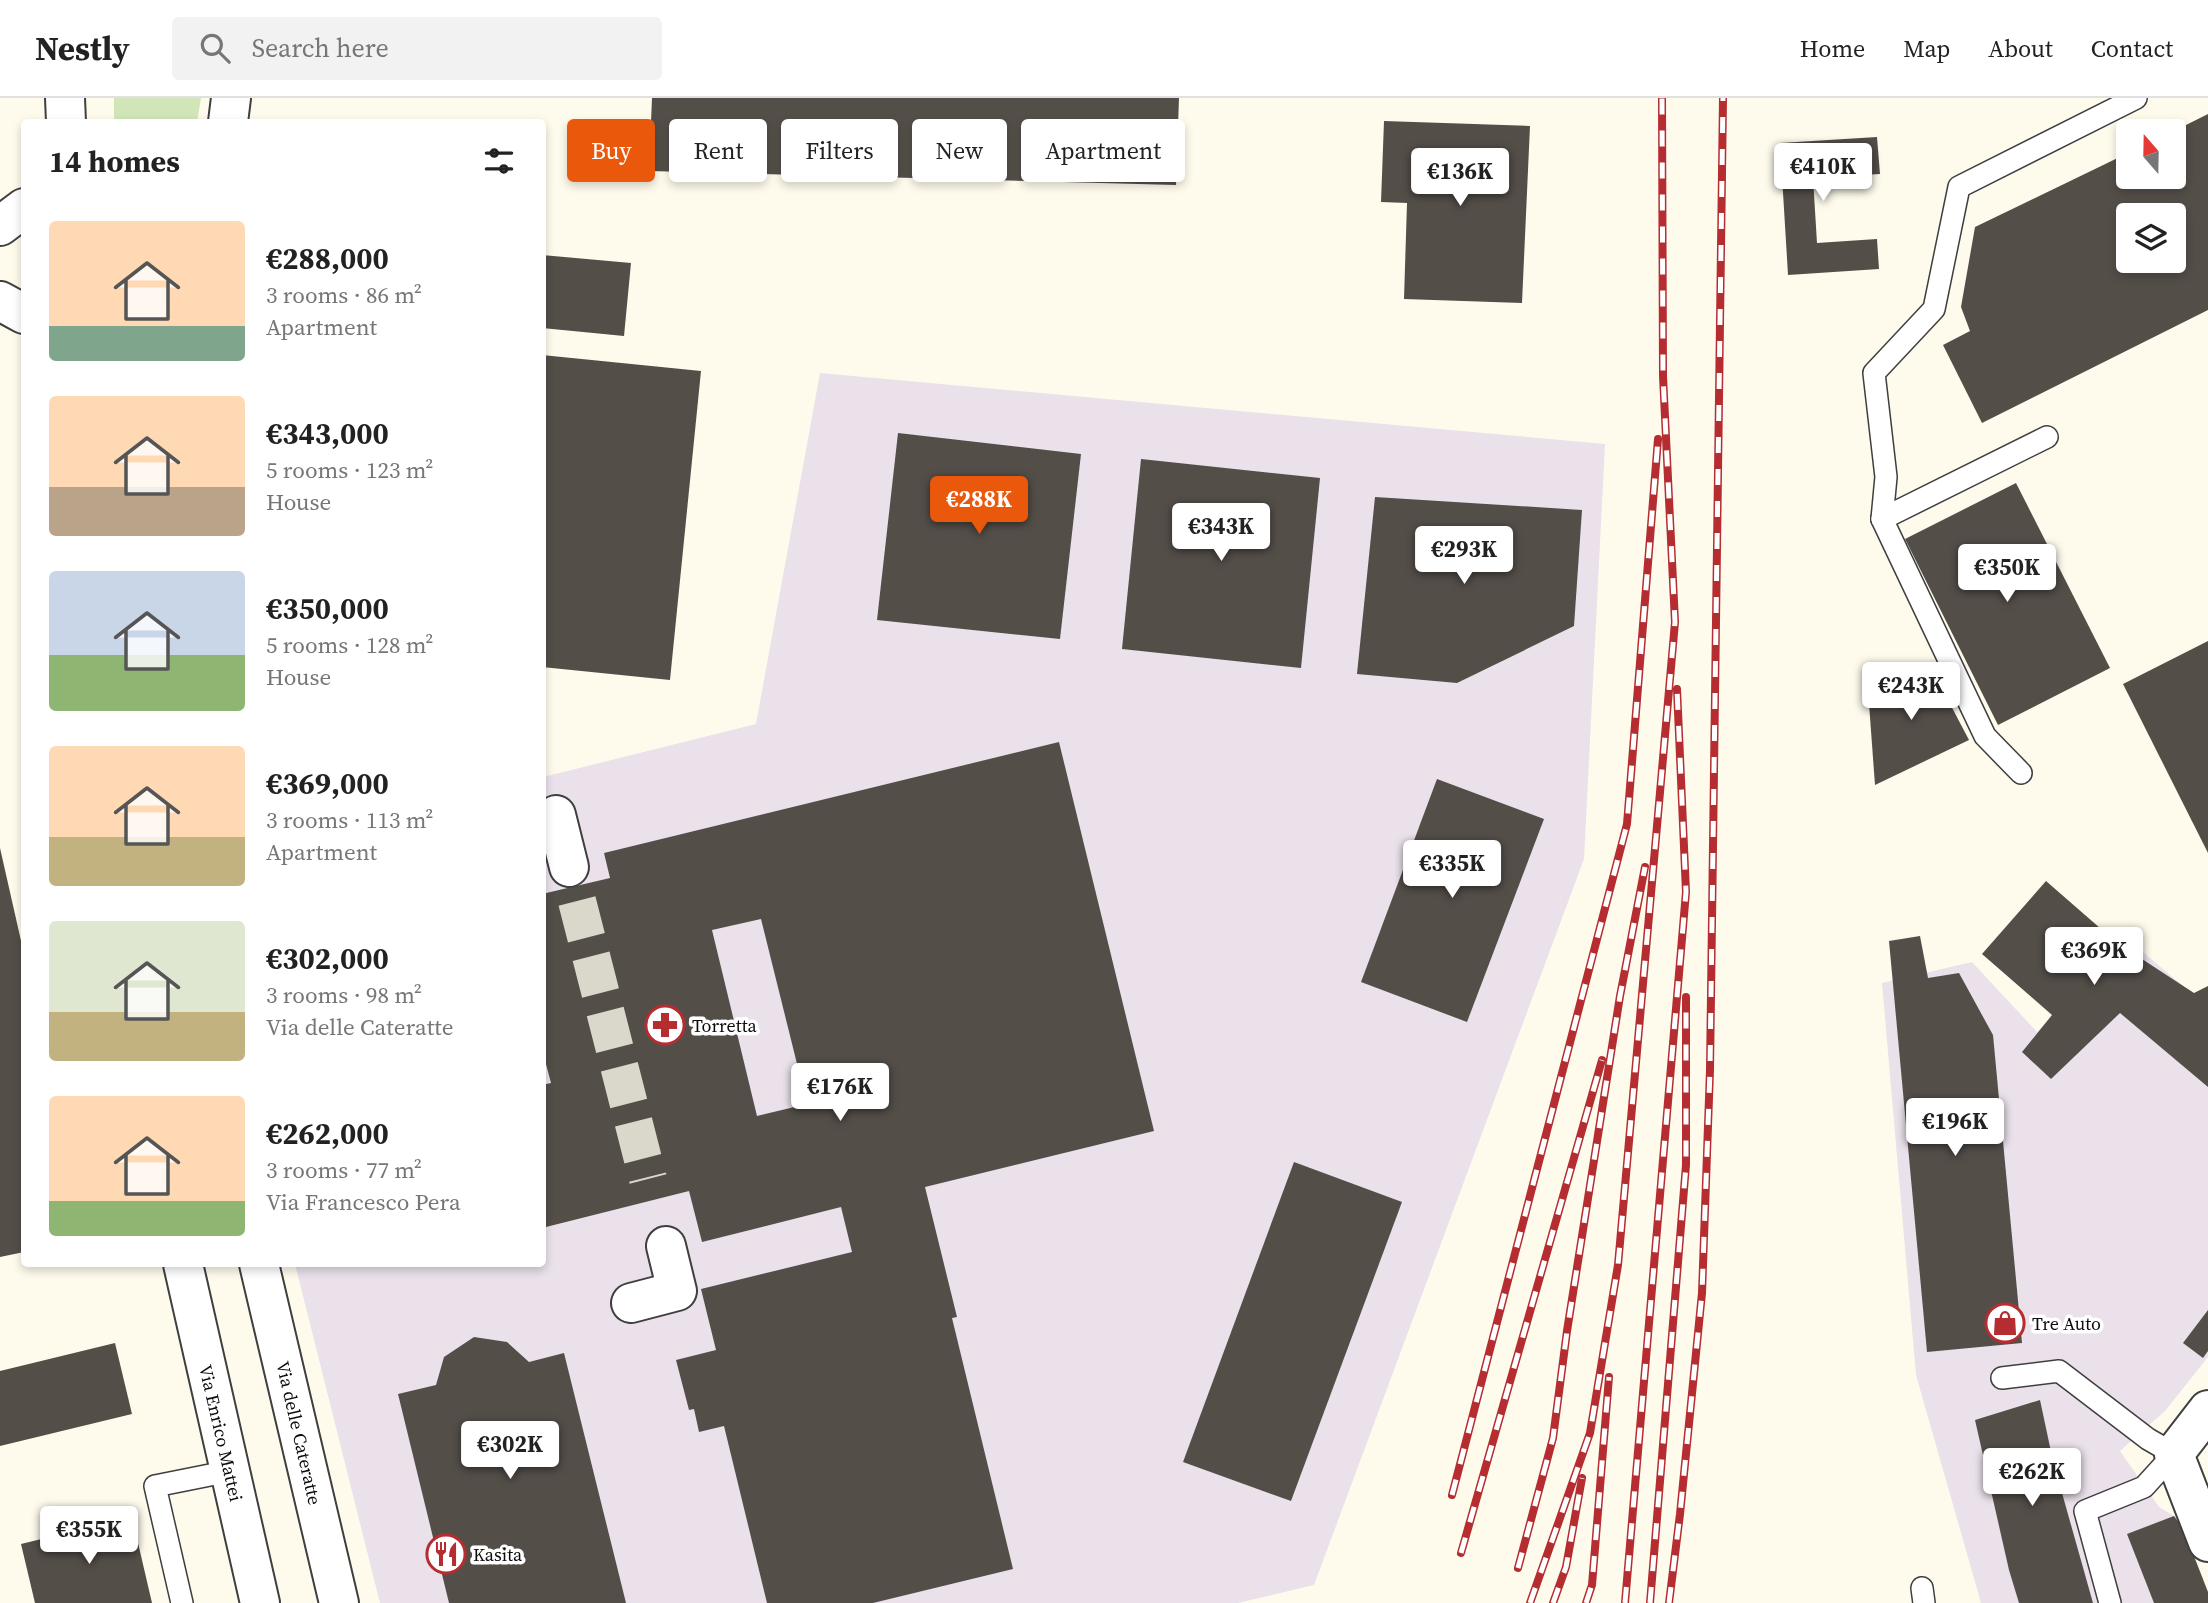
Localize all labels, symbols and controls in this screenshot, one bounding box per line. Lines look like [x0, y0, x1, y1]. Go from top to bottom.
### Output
search box [172, 17, 662, 80]
text: Nestly [35, 26, 130, 71]
icon: search [196, 29, 234, 67]
text: Search here [252, 30, 389, 66]
text: Home [1800, 32, 1865, 65]
text: Map [1903, 32, 1950, 65]
text: About [1988, 32, 2053, 65]
text: Contact [2091, 32, 2173, 65]
chip: Buy [567, 119, 655, 182]
chip: Rent [669, 119, 767, 182]
chip: Filters [781, 119, 898, 182]
chip: New [912, 119, 1007, 182]
chip: Apartment [1021, 119, 1185, 182]
north arrow [2116, 119, 2186, 189]
map controls [2116, 119, 2186, 273]
text: 14 homes [49, 141, 180, 182]
icon: filters [480, 142, 518, 180]
pin: €410K [1774, 144, 1872, 203]
pin: €136K [1411, 148, 1509, 208]
text: €410K [1790, 150, 1856, 182]
text: €136K [1427, 155, 1493, 187]
button: layers [2116, 203, 2186, 273]
text: €288,000 [266, 238, 389, 279]
icon: home [105, 249, 189, 333]
text: 3 rooms · 86 m² [266, 279, 422, 311]
text: Apartment [266, 311, 377, 343]
text: €343,000 [266, 413, 389, 454]
icon: home [105, 424, 189, 508]
text: 5 rooms · 123 m² [266, 454, 433, 486]
pin: €288K [930, 476, 1028, 536]
text: €288K [946, 483, 1012, 515]
text: House [266, 486, 331, 518]
pin: €343K [1172, 504, 1270, 563]
text: €343K [1188, 510, 1254, 542]
pin: €293K [1415, 526, 1513, 586]
text: €293K [1431, 533, 1497, 565]
pin: €350K [1958, 545, 2056, 604]
text: €350K [1974, 551, 2040, 583]
text: €350,000 [266, 588, 389, 629]
icon: home [105, 599, 189, 683]
text: 5 rooms · 128 m² [266, 629, 433, 661]
text: House [266, 661, 331, 693]
pin: €243K [1862, 662, 1960, 722]
text: €243K [1878, 669, 1944, 701]
text: €369,000 [266, 763, 389, 804]
icon: home [105, 774, 189, 858]
text: 3 rooms · 113 m² [266, 804, 433, 836]
text: Apartment [266, 836, 377, 868]
pin: €335K [1403, 840, 1501, 900]
text: €335K [1419, 847, 1485, 879]
pin: €369K [2045, 928, 2143, 987]
text: €369K [2061, 934, 2127, 966]
text: €302,000 [266, 938, 389, 979]
icon: home [105, 949, 189, 1033]
text: 3 rooms · 98 m² [266, 979, 422, 1011]
pharmacy icon: Torretta [644, 1004, 686, 1046]
text: Via delle Cateratte [266, 1011, 454, 1043]
place label: Torretta [692, 1013, 758, 1038]
pin: €176K [791, 1063, 889, 1123]
text: €176K [807, 1070, 873, 1102]
pin: €196K [1906, 1098, 2004, 1158]
text: €196K [1922, 1105, 1988, 1137]
text: €262,000 [266, 1113, 389, 1154]
icon: home [105, 1124, 189, 1208]
text: 3 rooms · 77 m² [266, 1154, 422, 1186]
text: Via Francesco Pera [266, 1186, 461, 1218]
shop icon: Tre Auto [1984, 1302, 2026, 1344]
place label: Tre Auto [2032, 1311, 2101, 1336]
street label: Via delle Cateratte [270, 1359, 328, 1507]
street label: Via Enrico Mattei [193, 1362, 249, 1504]
pin: €302K [461, 1422, 559, 1481]
text: €302K [477, 1428, 543, 1460]
pin: €262K [1983, 1448, 2081, 1508]
text: €262K [1999, 1455, 2065, 1487]
pin: €355K [40, 1506, 138, 1566]
text: €355K [56, 1513, 122, 1545]
restaurant icon: Kasita [425, 1533, 467, 1575]
place label: Kasita [473, 1542, 523, 1567]

